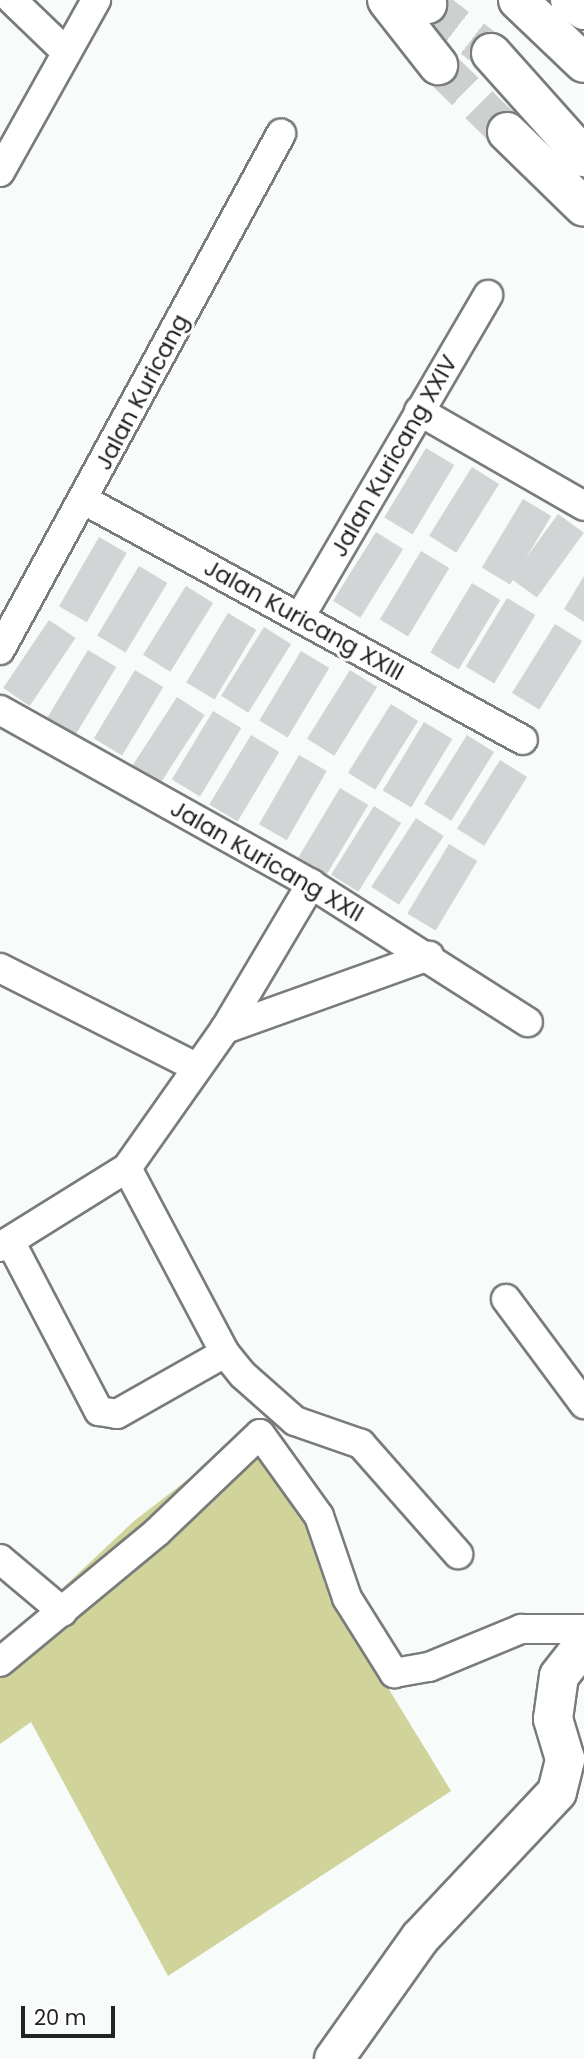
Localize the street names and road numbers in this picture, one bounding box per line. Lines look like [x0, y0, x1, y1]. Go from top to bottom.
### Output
street label: Jalan Kuricang [89, 309, 195, 475]
street label: Jalan Kuricang XXIV [325, 350, 463, 562]
street label: Jalan Kuricang XXIII [199, 554, 409, 686]
street label: Jalan Kuricang XXII [166, 794, 368, 928]

